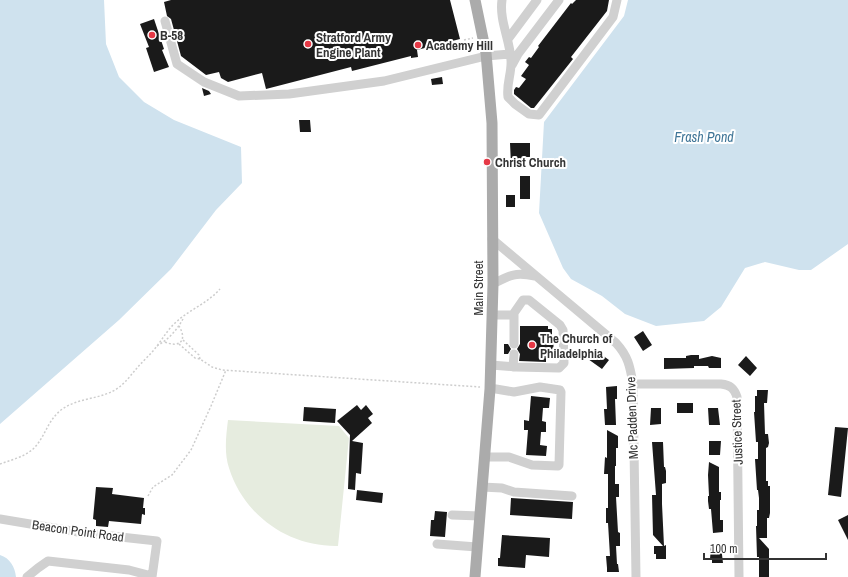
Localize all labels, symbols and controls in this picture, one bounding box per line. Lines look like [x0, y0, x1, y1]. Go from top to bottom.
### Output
place label: B-58 [160, 27, 183, 44]
place label: Stratford Army Engine Plant [316, 29, 391, 61]
marker: B-58 [147, 30, 157, 40]
place label: Academy Hill [426, 37, 493, 54]
marker: Stratford Army Engine Plant [303, 39, 313, 49]
marker: Academy Hill [413, 40, 423, 50]
water label: Frash Pond [674, 128, 734, 146]
place label: Christ Church [495, 154, 566, 171]
marker: Christ Church [482, 157, 492, 167]
street label: Main Street [470, 260, 487, 316]
place label: The Church of Philadelphia [540, 330, 613, 362]
marker: The Church of Philadelphia [527, 340, 537, 350]
street label: Mc Padden Drive [622, 376, 642, 459]
street label: Justice Street [727, 399, 747, 465]
street label: Beacon Point Road [31, 516, 125, 546]
scale bar [704, 535, 826, 561]
text: 100 m [710, 541, 737, 557]

